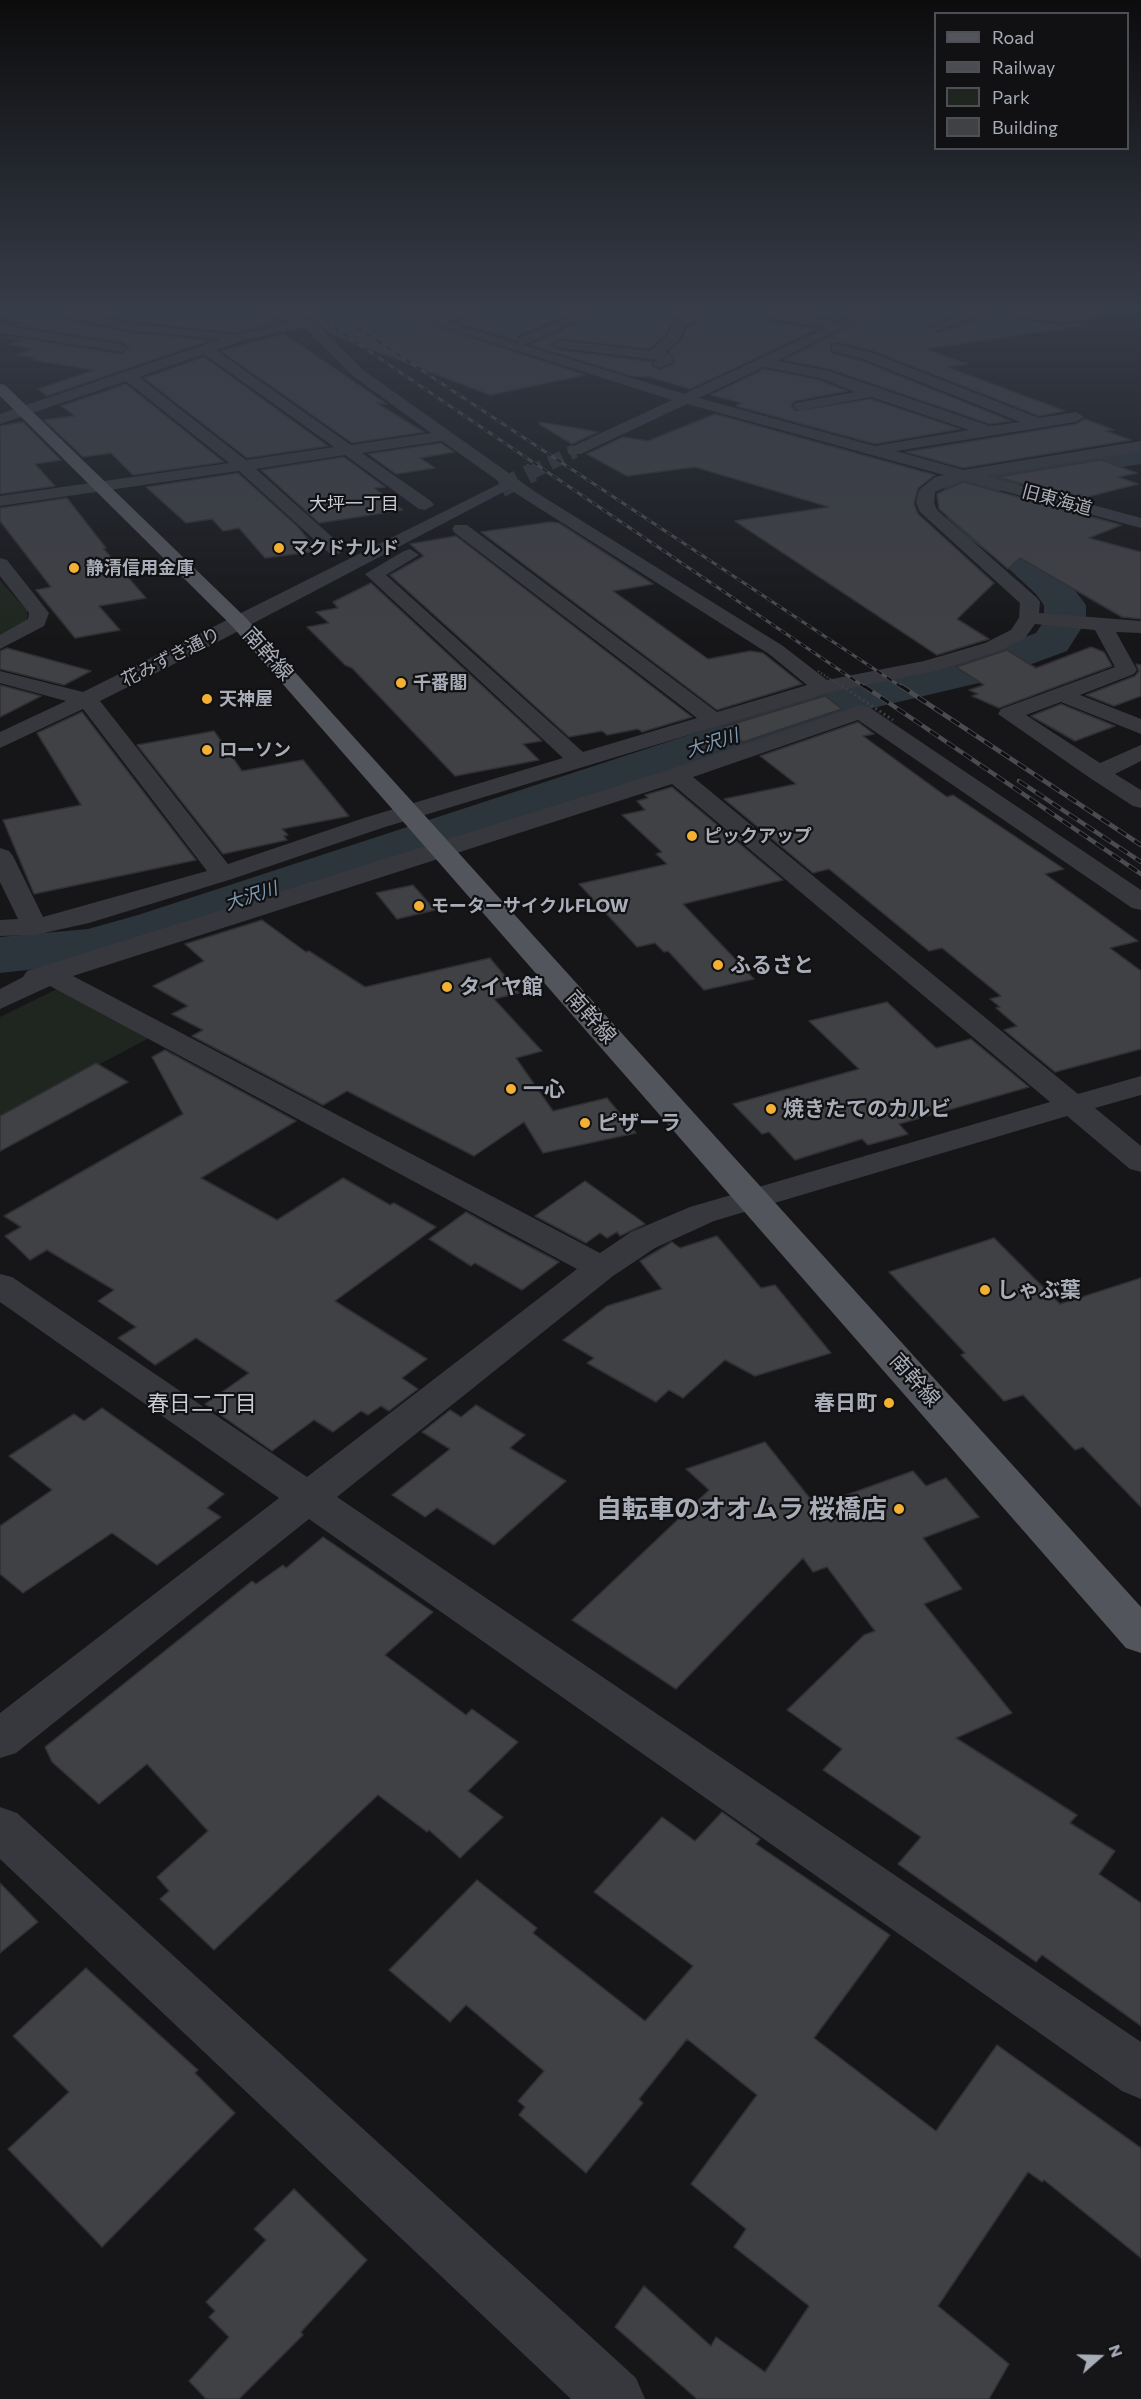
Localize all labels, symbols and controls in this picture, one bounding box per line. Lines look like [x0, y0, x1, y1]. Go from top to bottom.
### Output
legend [934, 12, 1129, 150]
text: Road [992, 26, 1034, 48]
text: Railway [992, 56, 1055, 78]
text: Park [992, 86, 1030, 108]
text: Building [992, 116, 1058, 138]
street label: 旧東海道 [1019, 480, 1095, 520]
district label: 大坪一丁目 [309, 493, 399, 515]
place label: マクドナルド [291, 537, 399, 559]
marker: マクドナルド [272, 541, 286, 555]
place label: 静清信用金庫 [86, 557, 194, 579]
marker: 静清信用金庫 [67, 561, 81, 575]
street label: 南幹線 [238, 622, 298, 686]
street label: 花みずき通り [118, 623, 224, 691]
place label: 千番閣 [413, 672, 467, 694]
marker: 千番閣 [394, 676, 408, 690]
place label: 天神屋 [219, 688, 273, 710]
marker: 天神屋 [200, 692, 214, 706]
water label: 大沢川 [683, 724, 741, 762]
place label: ローソン [219, 739, 291, 761]
marker: ローソン [200, 743, 214, 757]
place label: ピックアップ [704, 825, 812, 847]
marker: ピックアップ [685, 829, 699, 843]
water label: 大沢川 [222, 877, 280, 915]
place label: モーターサイクルFLOW [431, 895, 629, 917]
marker: モーターサイクルFLOW [412, 899, 426, 913]
place label: ふるさと [730, 952, 814, 978]
marker: ふるさと [711, 958, 725, 972]
place label: タイヤ館 [459, 974, 543, 1000]
marker: タイヤ館 [440, 980, 454, 994]
street label: 南幹線 [561, 985, 621, 1049]
place label: 一心 [523, 1076, 565, 1102]
marker: 一心 [504, 1082, 518, 1096]
place label: 焼きたてのカルビ [783, 1096, 951, 1122]
marker: 焼きたてのカルビ [764, 1102, 778, 1116]
place label: ピザーラ [597, 1110, 681, 1136]
marker: ピザーラ [578, 1116, 592, 1130]
place label: しゃぶ葉 [997, 1277, 1081, 1303]
marker: しゃぶ葉 [978, 1283, 992, 1297]
street label: 南幹線 [885, 1348, 945, 1412]
place label: 春日町 [814, 1390, 877, 1416]
district label: 春日二丁目 [147, 1391, 257, 1417]
marker: 春日町 [882, 1396, 896, 1410]
place label: 自転車のオオムラ 桜橋店 [596, 1493, 887, 1525]
marker: 自転車のオオムラ 桜橋店 [892, 1502, 906, 1516]
north arrow [1069, 2327, 1129, 2387]
text: N [1105, 2342, 1127, 2360]

